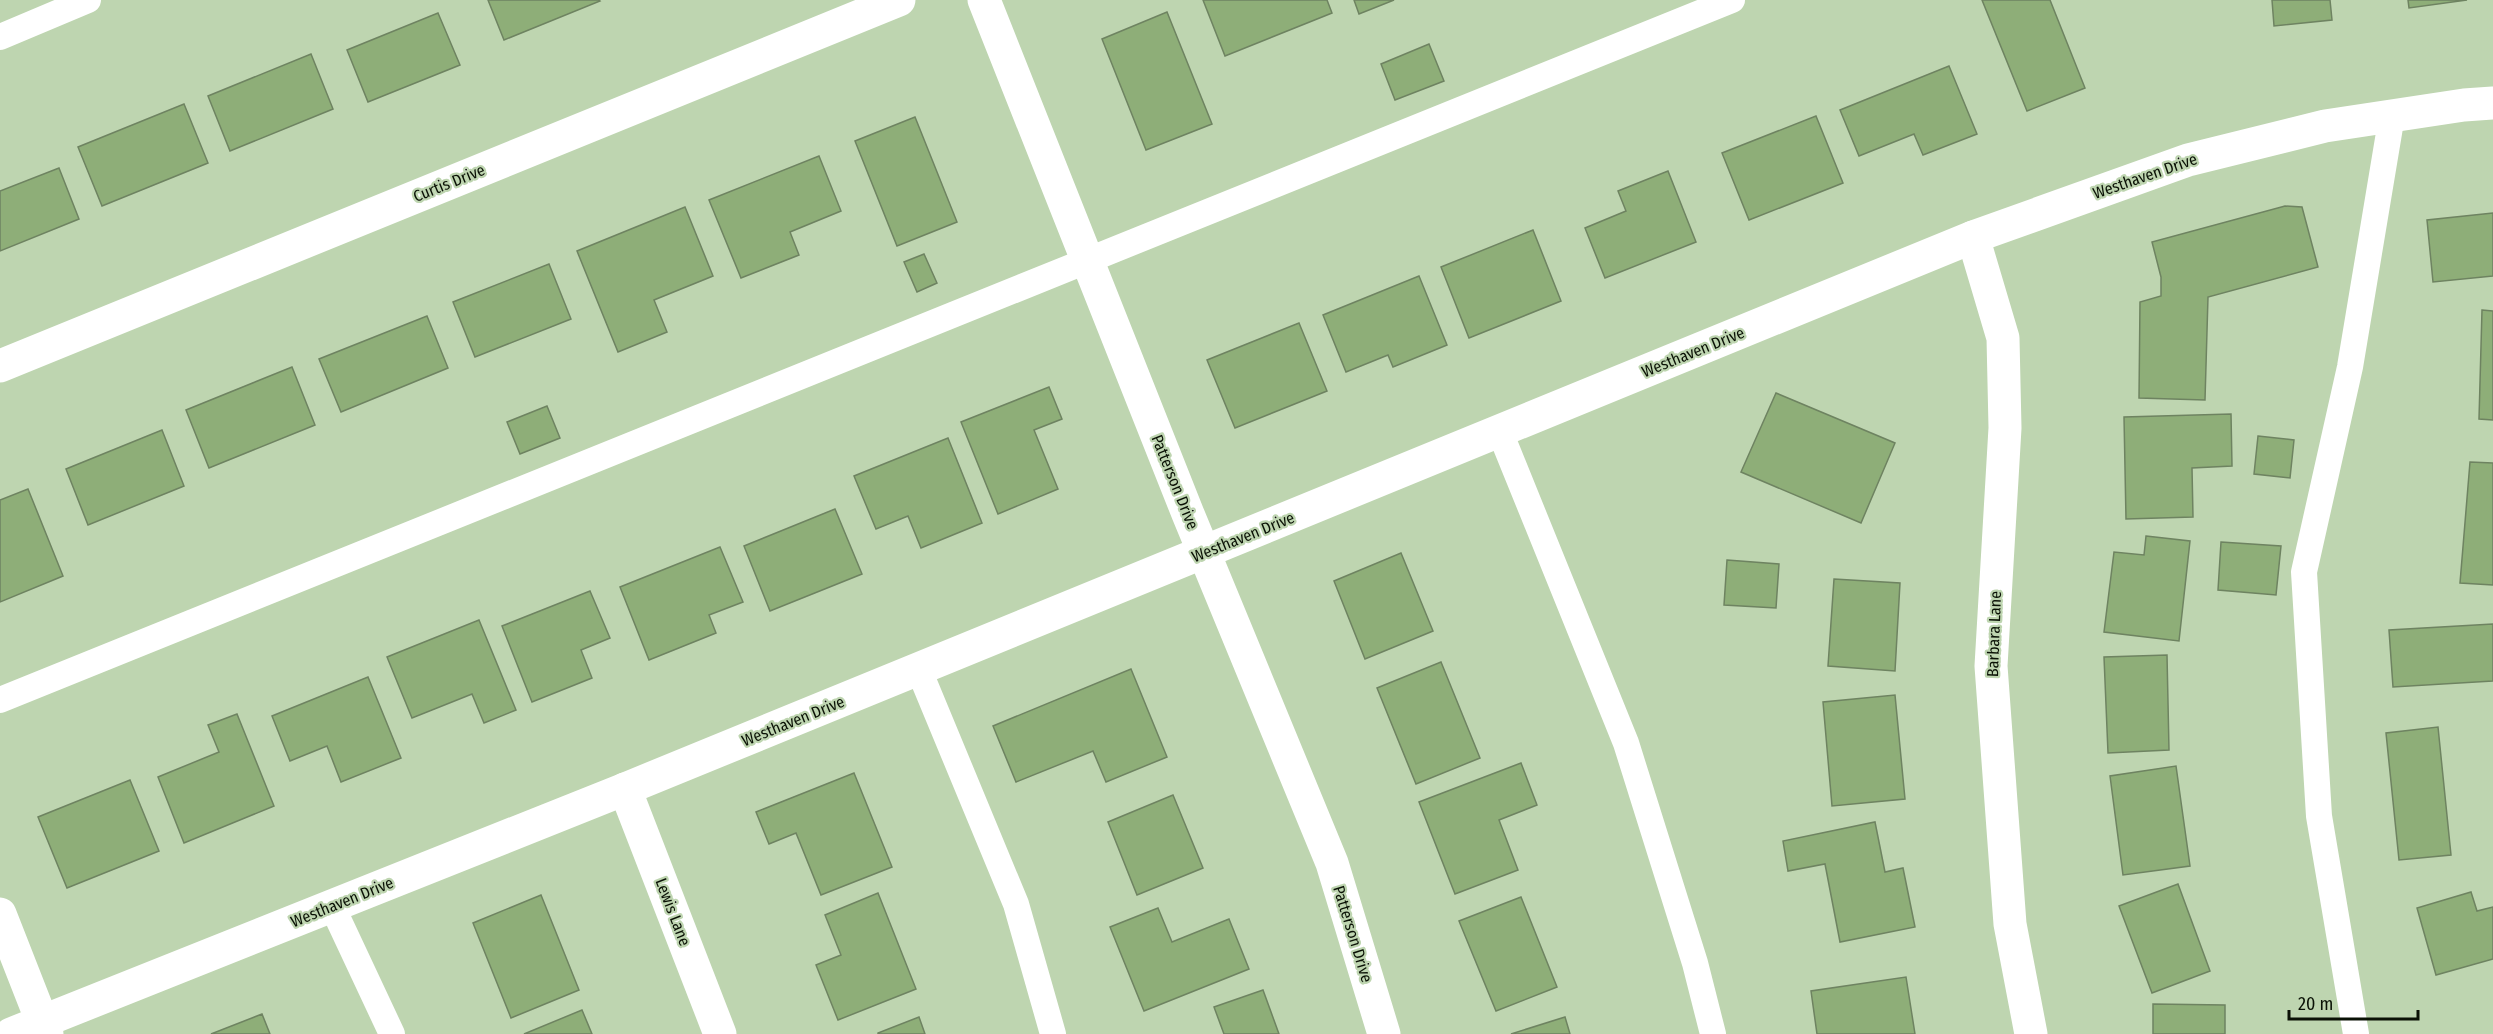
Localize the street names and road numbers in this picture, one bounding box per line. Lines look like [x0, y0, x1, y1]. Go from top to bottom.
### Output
street label: Westhaven Drive [2090, 149, 2200, 203]
street label: Curtis Drive [410, 160, 488, 206]
street label: Westhaven Drive [1639, 323, 1747, 381]
street label: Patterson Drive [1147, 432, 1203, 532]
street label: Westhaven Drive [1189, 508, 1297, 566]
street label: Barbara Lane [1983, 590, 2005, 677]
street label: Westhaven Drive [739, 692, 847, 750]
street label: Westhaven Drive [288, 873, 396, 931]
street label: Lewis Lane [651, 875, 695, 949]
street label: Patterson Drive [1329, 883, 1377, 985]

